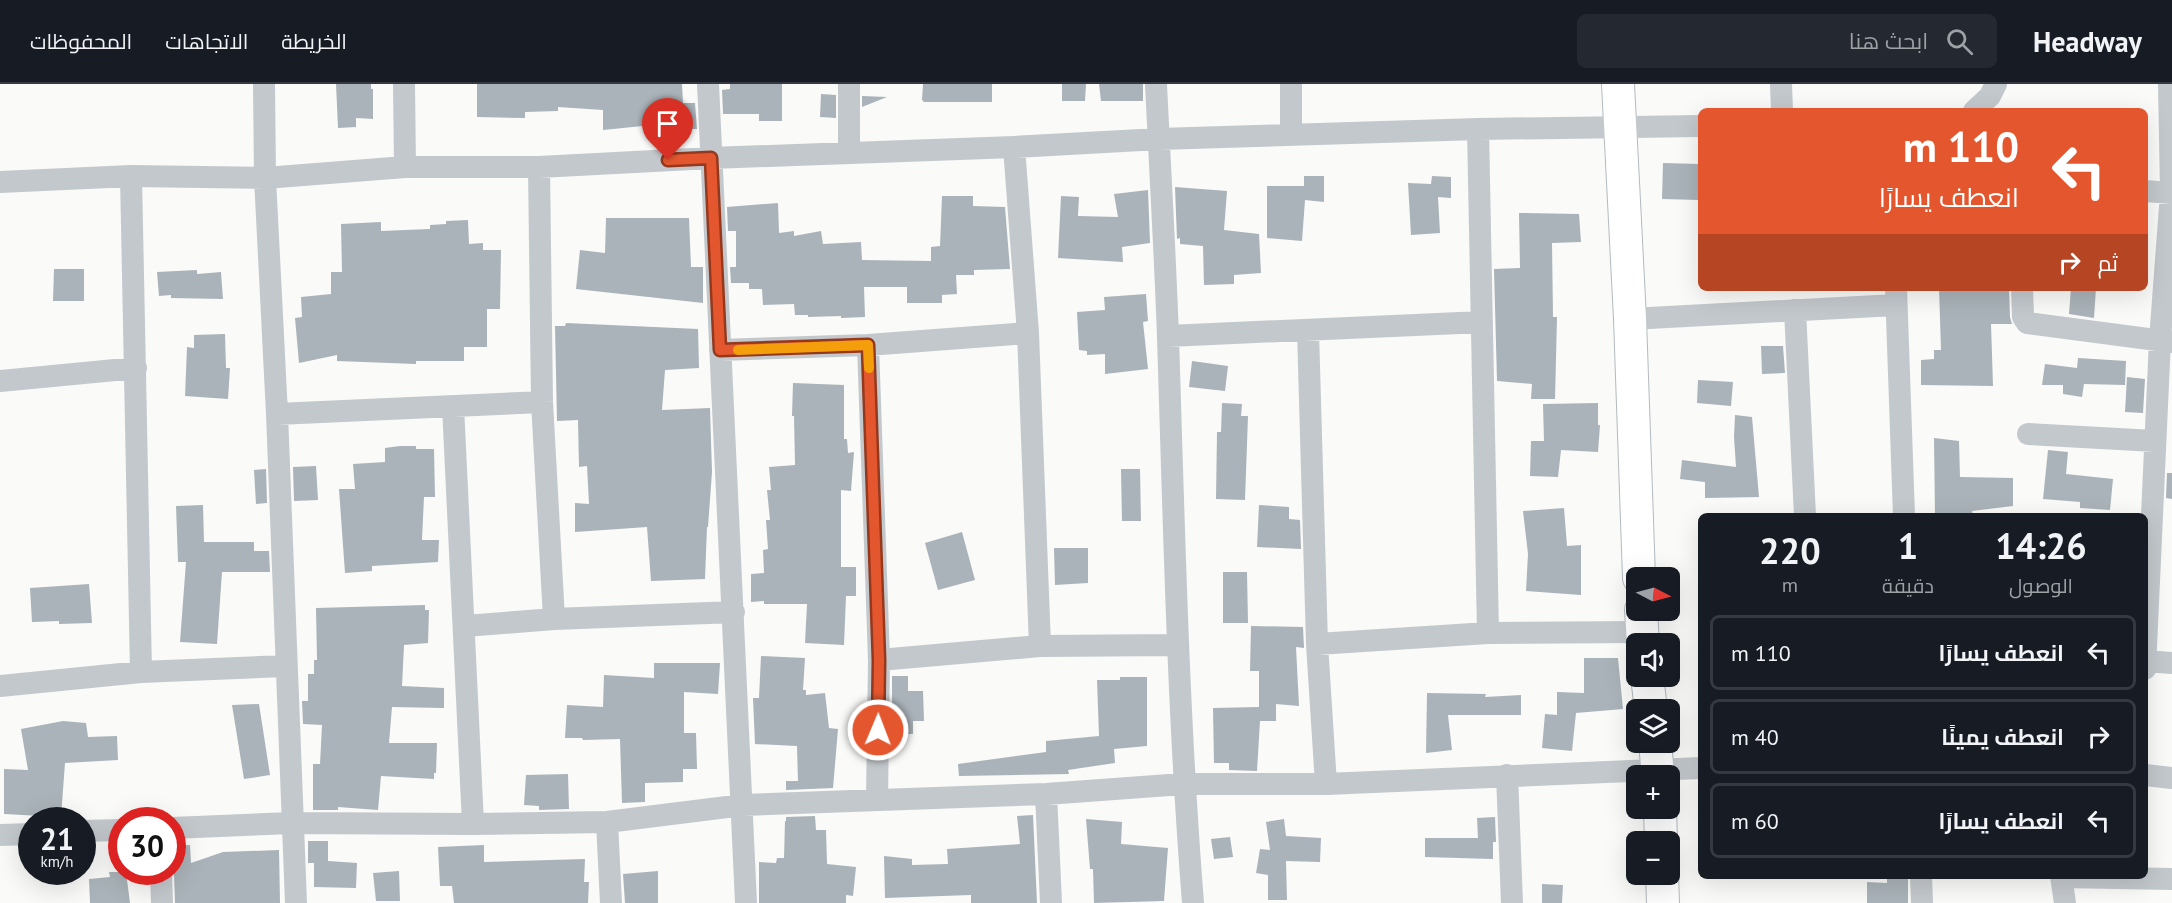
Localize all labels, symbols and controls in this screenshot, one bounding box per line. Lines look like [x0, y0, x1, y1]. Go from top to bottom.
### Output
search box [1577, 14, 1997, 68]
text: Headway [2033, 23, 2142, 60]
icon: search [1943, 25, 1976, 58]
text: ابحث هنا [1849, 27, 1928, 55]
text: المحفوظات [30, 28, 132, 55]
text: الاتجاهات [165, 28, 248, 55]
text: الخريطة [281, 28, 347, 55]
pin [642, 98, 693, 160]
icon: arrive [651, 107, 684, 140]
text: 110 m [1903, 119, 2019, 174]
icon: left [2040, 132, 2118, 210]
text: انعطف يسارًا [1879, 180, 2019, 214]
icon: right [2053, 246, 2086, 279]
text: ثم [2098, 249, 2118, 277]
text: 1 [1898, 522, 1918, 569]
text: 14:26 [1995, 522, 2087, 569]
text: 220 [1759, 527, 1821, 574]
north arrow [1626, 567, 1680, 621]
map controls [1626, 567, 1680, 885]
text: m [1782, 572, 1798, 598]
text: دقيقة [1882, 573, 1934, 599]
text: الوصول [2009, 573, 2073, 599]
button: sound [1626, 633, 1680, 687]
icon: left [2082, 636, 2115, 669]
text: 110 m [1731, 639, 1791, 667]
text: انعطف يسارًا [1938, 639, 2064, 667]
position arrow [846, 698, 910, 762]
button: layers [1626, 699, 1680, 753]
icon: right [2082, 720, 2115, 753]
text: 40 m [1731, 723, 1779, 751]
text: انعطف يمينًا [1941, 723, 2064, 751]
button: + [1626, 765, 1680, 819]
icon: left [2082, 804, 2115, 837]
speed limit sign: 30 [108, 807, 186, 885]
text: 60 m [1731, 807, 1779, 835]
text: انعطف يسارًا [1938, 807, 2064, 835]
text: 21 [40, 819, 74, 858]
button: − [1626, 831, 1680, 885]
text: km/h [41, 852, 73, 871]

